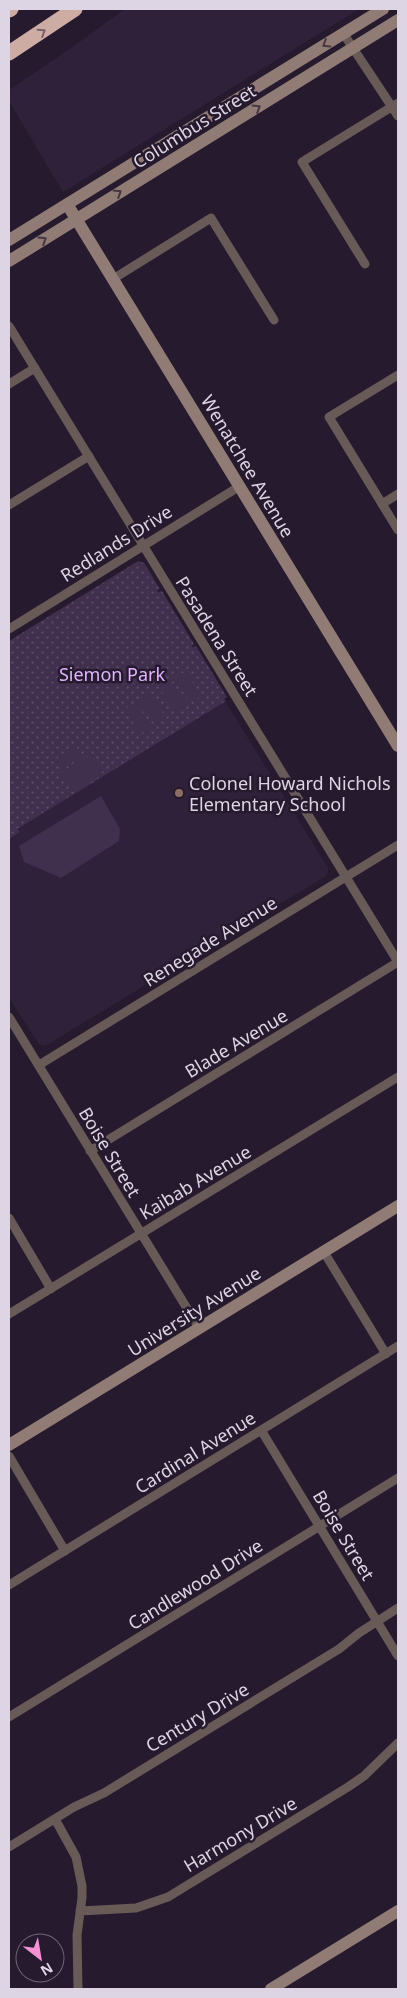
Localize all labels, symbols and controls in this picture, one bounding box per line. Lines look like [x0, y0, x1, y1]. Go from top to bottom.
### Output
one-way arrow [37, 28, 46, 38]
one-way arrow [323, 37, 332, 47]
street label: Columbus Street [128, 78, 260, 173]
one-way arrow [251, 105, 260, 114]
one-way arrow [113, 190, 122, 200]
one-way arrow [37, 237, 46, 247]
street label: Wenatchee Avenue [196, 390, 300, 542]
street label: Redlands Drive [56, 499, 176, 587]
street label: Pasadena Street [170, 572, 264, 701]
park label: Siemon Park [59, 662, 165, 686]
place label: Colonel Howard Nichols Elementary School [189, 771, 391, 816]
marker: Colonel Howard Nichols Elementary School [173, 787, 185, 799]
street label: Renegade Avenue [139, 890, 281, 992]
street label: Blade Avenue [180, 1003, 292, 1083]
street label: Boise Street [74, 1103, 147, 1202]
street label: Kaibab Avenue [135, 1139, 255, 1225]
street label: University Avenue [123, 1260, 265, 1362]
street label: Cardinal Avenue [130, 1405, 260, 1499]
street label: Boise Street [308, 1486, 381, 1585]
street label: Candlewood Drive [123, 1533, 267, 1635]
street label: Century Drive [141, 1677, 253, 1757]
street label: Harmony Drive [179, 1791, 301, 1877]
north arrow [15, 1933, 65, 1983]
text: N [37, 1958, 57, 1981]

